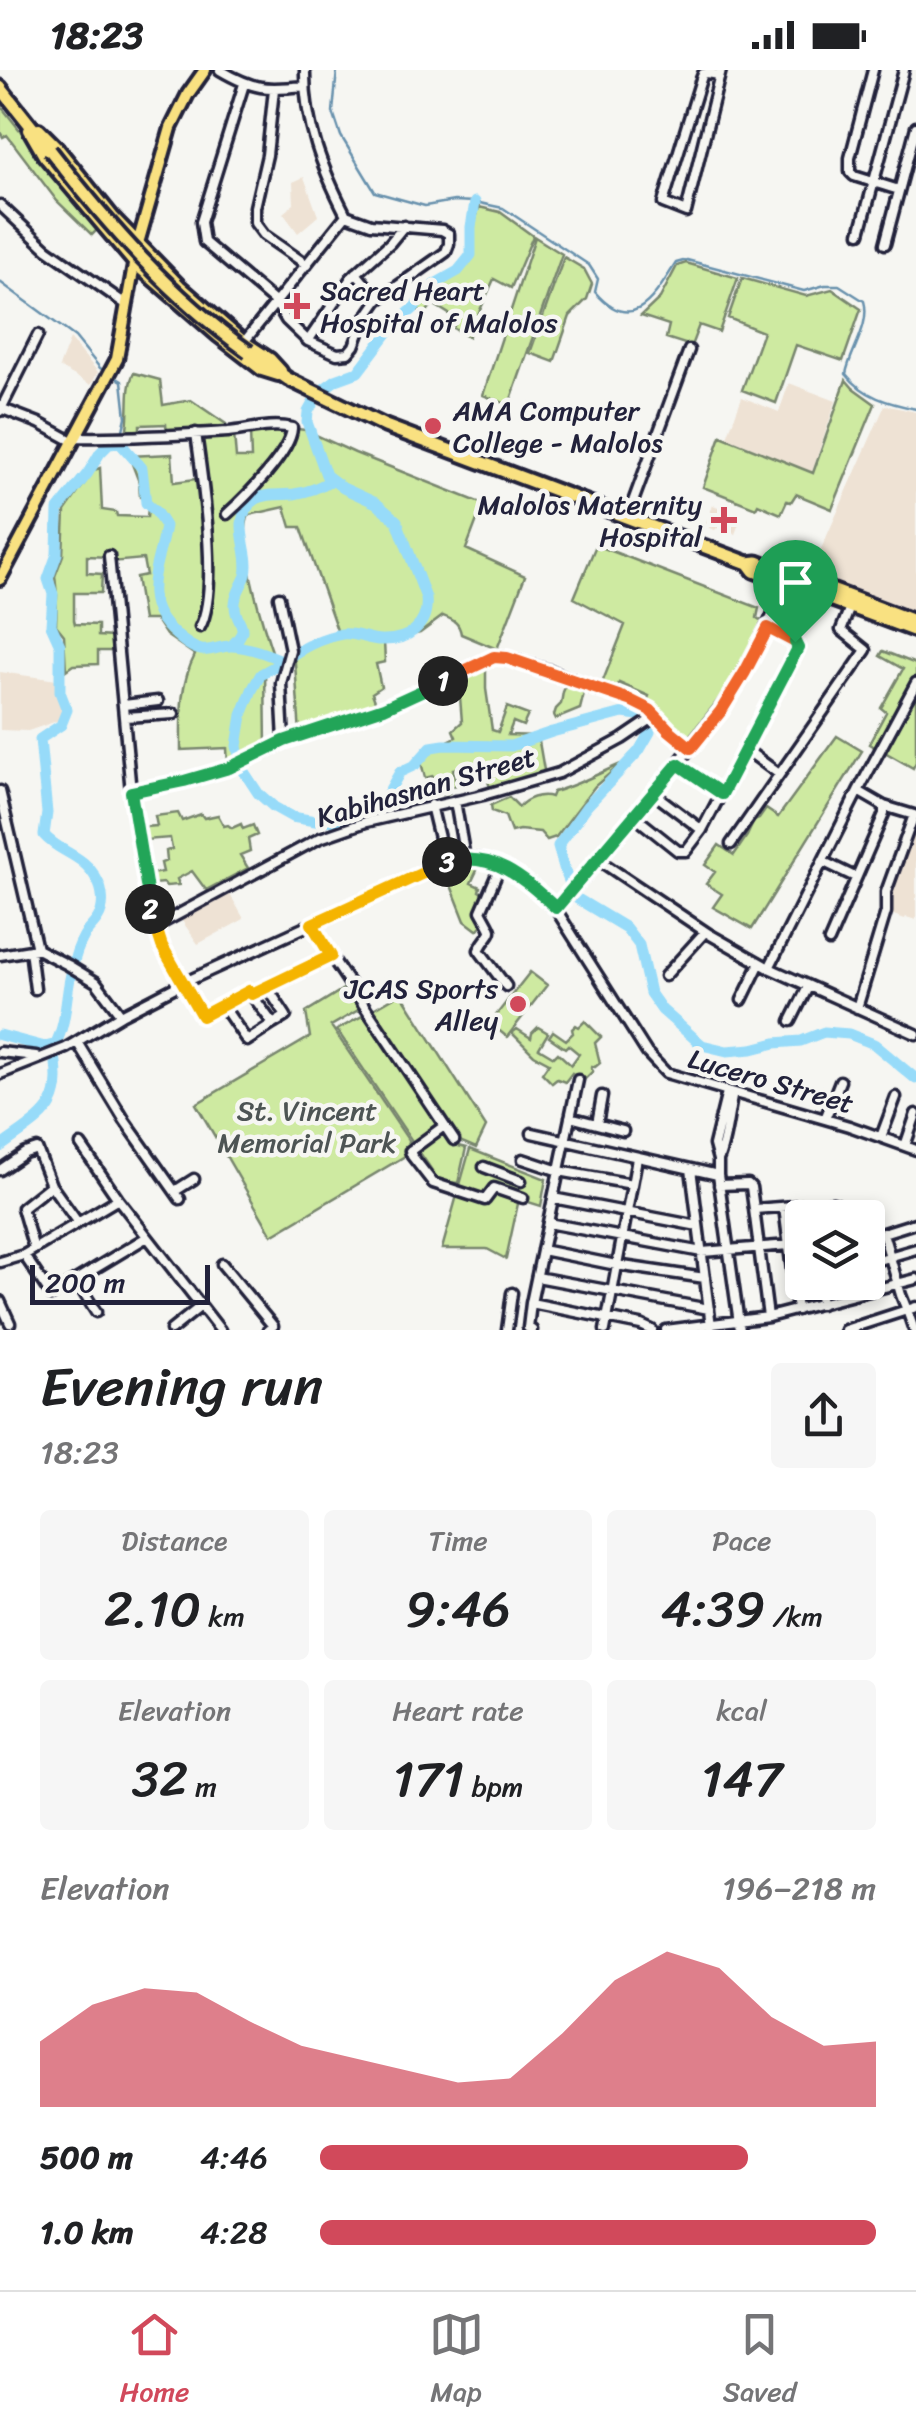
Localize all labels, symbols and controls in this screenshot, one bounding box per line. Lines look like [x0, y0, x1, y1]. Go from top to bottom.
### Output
text: 18:23 [50, 2, 143, 69]
place label: Sacred Heart Hospital of Malolos [320, 266, 558, 347]
marker: Sacred Heart Hospital of Malolos [284, 293, 310, 319]
place label: AMA Computer College - Malolos [452, 386, 663, 467]
marker: AMA Computer College - Malolos [422, 415, 444, 437]
place label: Malolos Maternity Hospital [478, 480, 703, 561]
marker: Malolos Maternity Hospital [711, 507, 737, 533]
pin [753, 540, 838, 643]
icon: arrive [768, 555, 823, 610]
pin: 1 [418, 656, 468, 706]
text: 1 [437, 656, 449, 705]
street label: Kabihasnan Street [310, 732, 542, 842]
pin: 3 [422, 837, 472, 887]
text: 3 [439, 837, 455, 886]
pin: 2 [125, 884, 175, 934]
text: 2 [142, 884, 158, 933]
place label: JCAS Sports Alley [344, 964, 499, 1045]
marker: JCAS Sports Alley [507, 993, 529, 1015]
street label: Lucero Street [682, 1034, 860, 1128]
park label: St. Vincent Memorial Park [218, 1086, 397, 1167]
map controls [785, 1200, 885, 1300]
button: layers [785, 1200, 885, 1300]
text: 200 m [45, 1258, 125, 1307]
scale bar [30, 1260, 210, 1304]
text: Evening run [40, 1338, 323, 1435]
button: share [771, 1363, 876, 1468]
text: 18:23 [40, 1424, 119, 1481]
text: Distance [121, 1516, 227, 1565]
text: Time [428, 1516, 488, 1565]
text: Pace [712, 1516, 771, 1565]
text: 2.10 [104, 1565, 201, 1654]
text: 9:46 [405, 1565, 511, 1654]
text: 4:39 [661, 1565, 765, 1654]
text: km [201, 1592, 245, 1641]
text: /km [765, 1592, 823, 1641]
text: Elevation [118, 1686, 231, 1735]
text: Heart rate [392, 1686, 524, 1735]
text: kcal [716, 1686, 767, 1735]
text: 32 [132, 1735, 188, 1824]
text: 171 [393, 1735, 464, 1824]
text: 147 [701, 1735, 782, 1824]
text: m [188, 1762, 217, 1811]
text: bpm [464, 1762, 523, 1811]
text: Elevation [40, 1860, 170, 1917]
text: 196–218 m [722, 1860, 876, 1917]
text: 500 m [40, 2129, 133, 2186]
text: 4:46 [200, 2129, 268, 2186]
text: 1.0 km [40, 2204, 134, 2261]
text: 4:28 [200, 2204, 267, 2261]
tab: Home [120, 2307, 189, 2416]
tab: Map [429, 2307, 484, 2416]
tab: Saved [723, 2307, 796, 2416]

